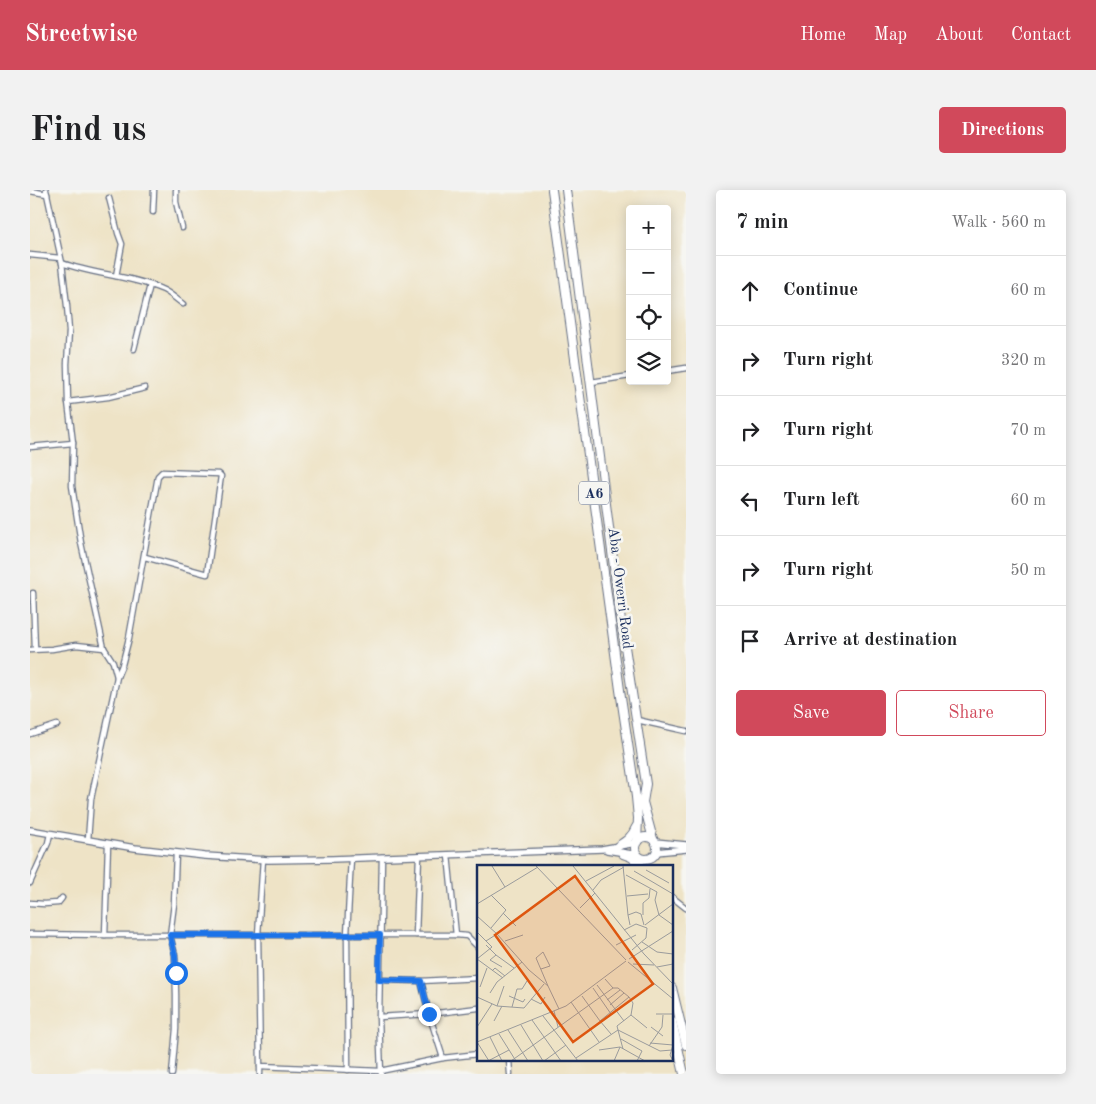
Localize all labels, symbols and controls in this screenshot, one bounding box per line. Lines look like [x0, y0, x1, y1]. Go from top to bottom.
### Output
text: Streetwise [25, 23, 138, 47]
text: Home [800, 26, 846, 44]
text: Map [874, 26, 907, 44]
text: About [935, 26, 983, 44]
text: Contact [1011, 26, 1071, 44]
button: Directions [939, 107, 1066, 153]
text: Find us [30, 113, 146, 148]
map controls [626, 205, 671, 385]
button: + [626, 205, 671, 250]
text: 7 min [736, 212, 789, 233]
text: Walk · 560 m [951, 215, 1046, 231]
button: − [626, 250, 671, 295]
icon: ahead [736, 277, 764, 305]
text: Continue [783, 281, 858, 300]
text: 60 m [1010, 283, 1046, 299]
button: locate [626, 295, 671, 340]
button: layers [626, 340, 671, 385]
icon: right [736, 347, 764, 375]
text: Turn right [783, 351, 873, 370]
text: 320 m [1001, 353, 1046, 369]
icon: right [736, 417, 764, 445]
text: Turn right [783, 421, 873, 440]
text: 70 m [1010, 423, 1046, 439]
road number: A6 [579, 482, 609, 504]
icon: left [736, 487, 764, 515]
text: Turn left [783, 491, 860, 510]
text: 60 m [1010, 493, 1046, 509]
street label: Aba - Owerri Road [605, 526, 634, 650]
icon: right [736, 557, 764, 585]
text: Turn right [783, 561, 873, 580]
text: 50 m [1010, 563, 1046, 579]
icon: arrive [736, 627, 764, 655]
text: Arrive at destination [783, 631, 957, 650]
button: Save [736, 690, 886, 736]
button: Share [896, 690, 1046, 736]
inset map [477, 865, 674, 1062]
route start [165, 962, 188, 985]
route end [418, 1003, 441, 1026]

